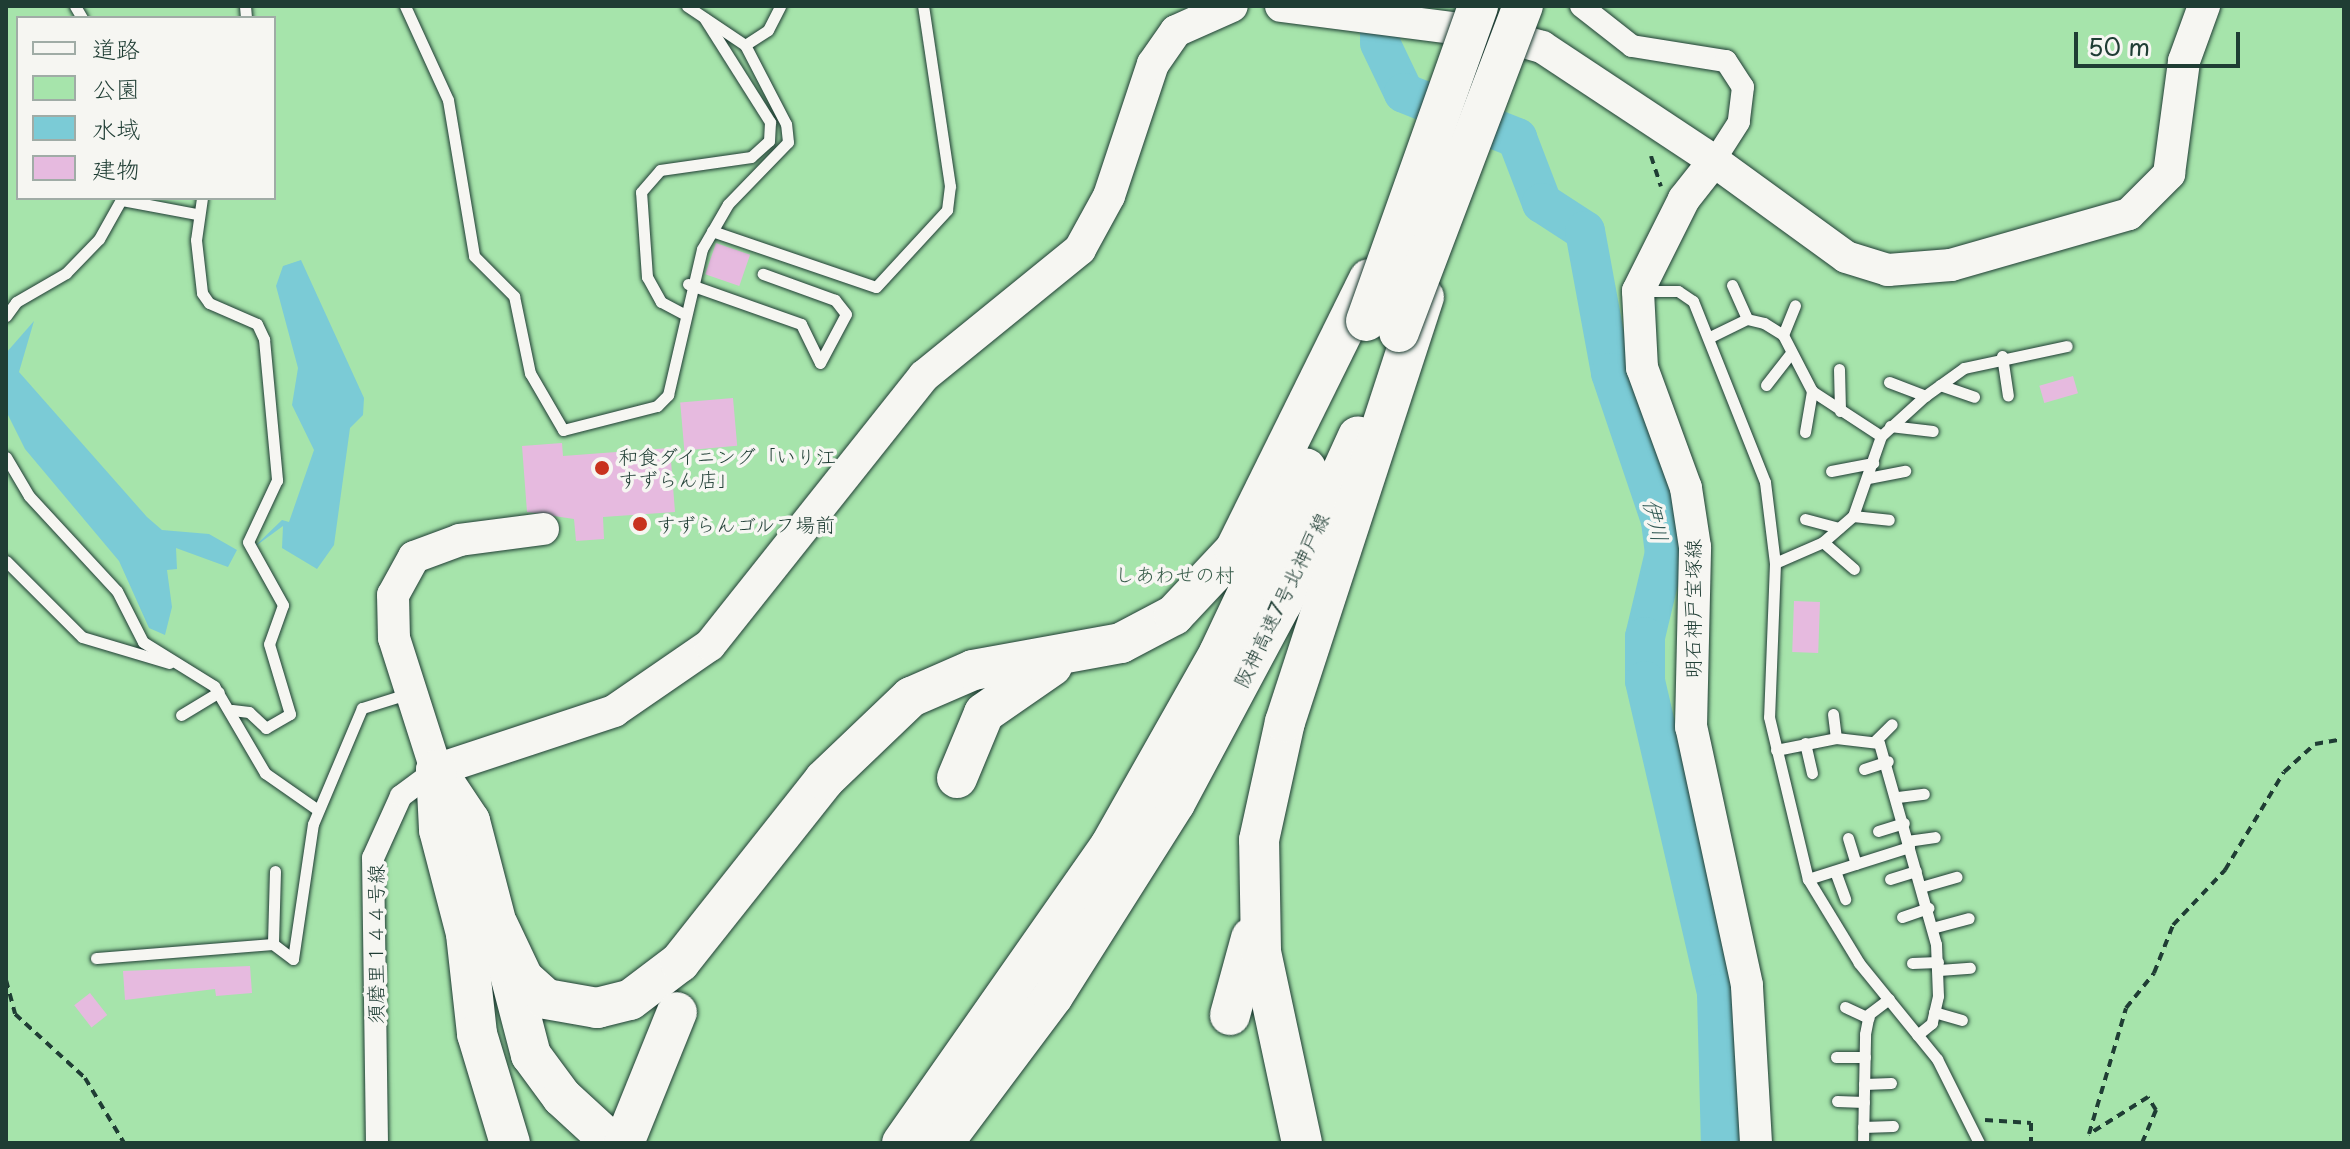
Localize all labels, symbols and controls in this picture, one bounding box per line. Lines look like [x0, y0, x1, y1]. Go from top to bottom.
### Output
legend [16, 16, 276, 200]
scale bar [2078, 16, 2244, 66]
text: 50 m [2088, 28, 2150, 64]
text: 道路 [92, 30, 140, 66]
text: 公園 [92, 70, 140, 106]
text: 水域 [92, 110, 140, 146]
text: 建物 [92, 150, 140, 186]
place label: 和食ダイニング「いり江 すずらん店」 [618, 444, 838, 491]
marker: 和食ダイニング「いり江 すずらん店」 [593, 459, 611, 477]
water label: 伊川 [1639, 496, 1675, 544]
street label: 阪神高速7号北神戸線 [1228, 509, 1334, 691]
place label: すずらんゴルフ場前 [656, 512, 836, 536]
marker: すずらんゴルフ場前 [631, 515, 649, 533]
street label: 明石神戸宝塚線 [1680, 539, 1704, 679]
park label: しあわせの村 [1115, 562, 1235, 586]
street label: 須磨里１４４号線 [363, 864, 387, 1024]

